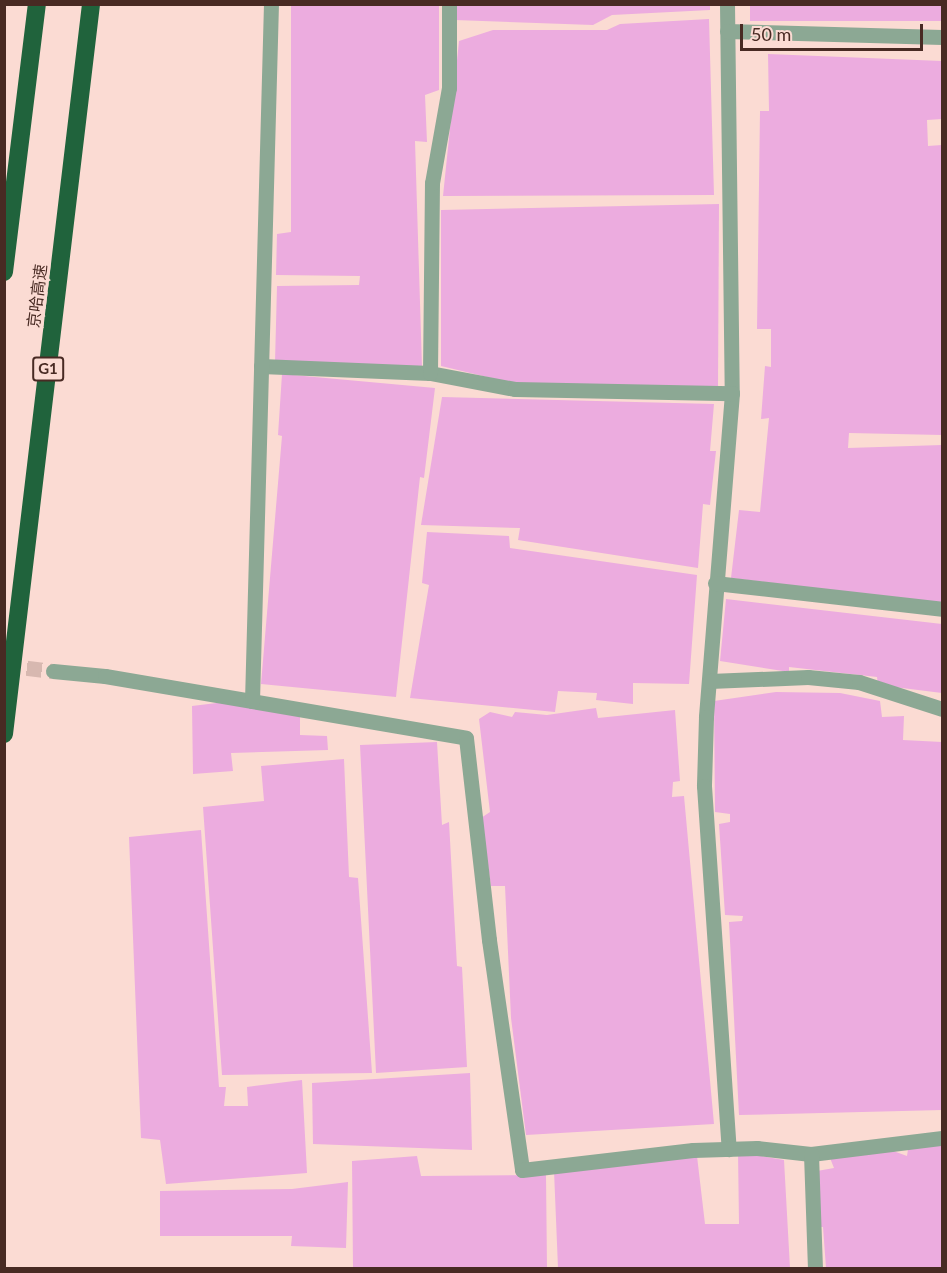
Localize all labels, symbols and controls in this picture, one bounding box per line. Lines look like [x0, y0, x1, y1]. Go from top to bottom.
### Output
scale bar [743, 12, 926, 50]
text: 50 m [751, 23, 791, 45]
street label: 京哈高速 [24, 263, 50, 329]
road number: G1 [32, 357, 64, 381]

